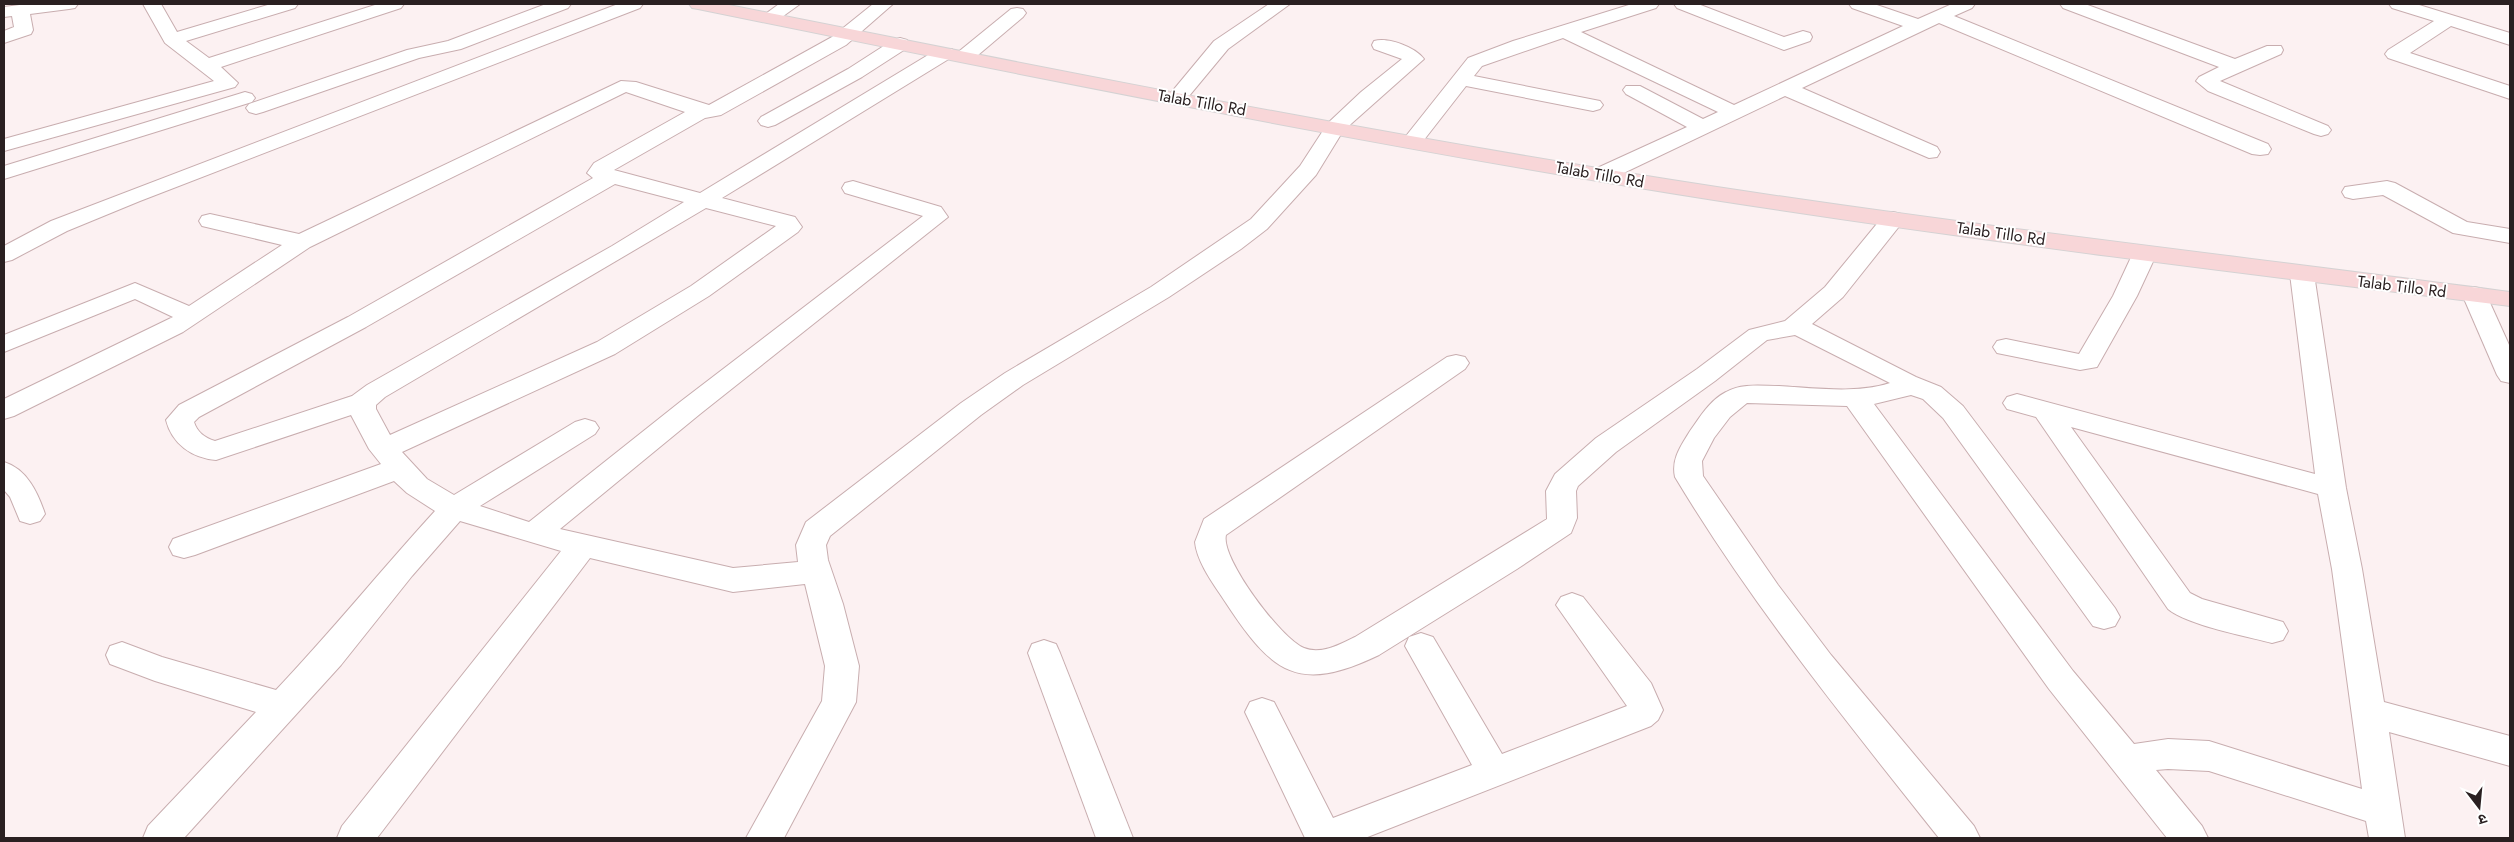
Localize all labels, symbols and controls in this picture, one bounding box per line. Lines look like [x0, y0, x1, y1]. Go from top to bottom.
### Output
street label: Talab Tillo Rd [1156, 83, 1248, 122]
street label: Talab Tillo Rd [1554, 155, 1646, 194]
street label: Talab Tillo Rd [1955, 216, 2047, 251]
street label: Talab Tillo Rd [2356, 270, 2448, 303]
north arrow [2454, 782, 2504, 832]
text: उ [2475, 809, 2489, 830]

